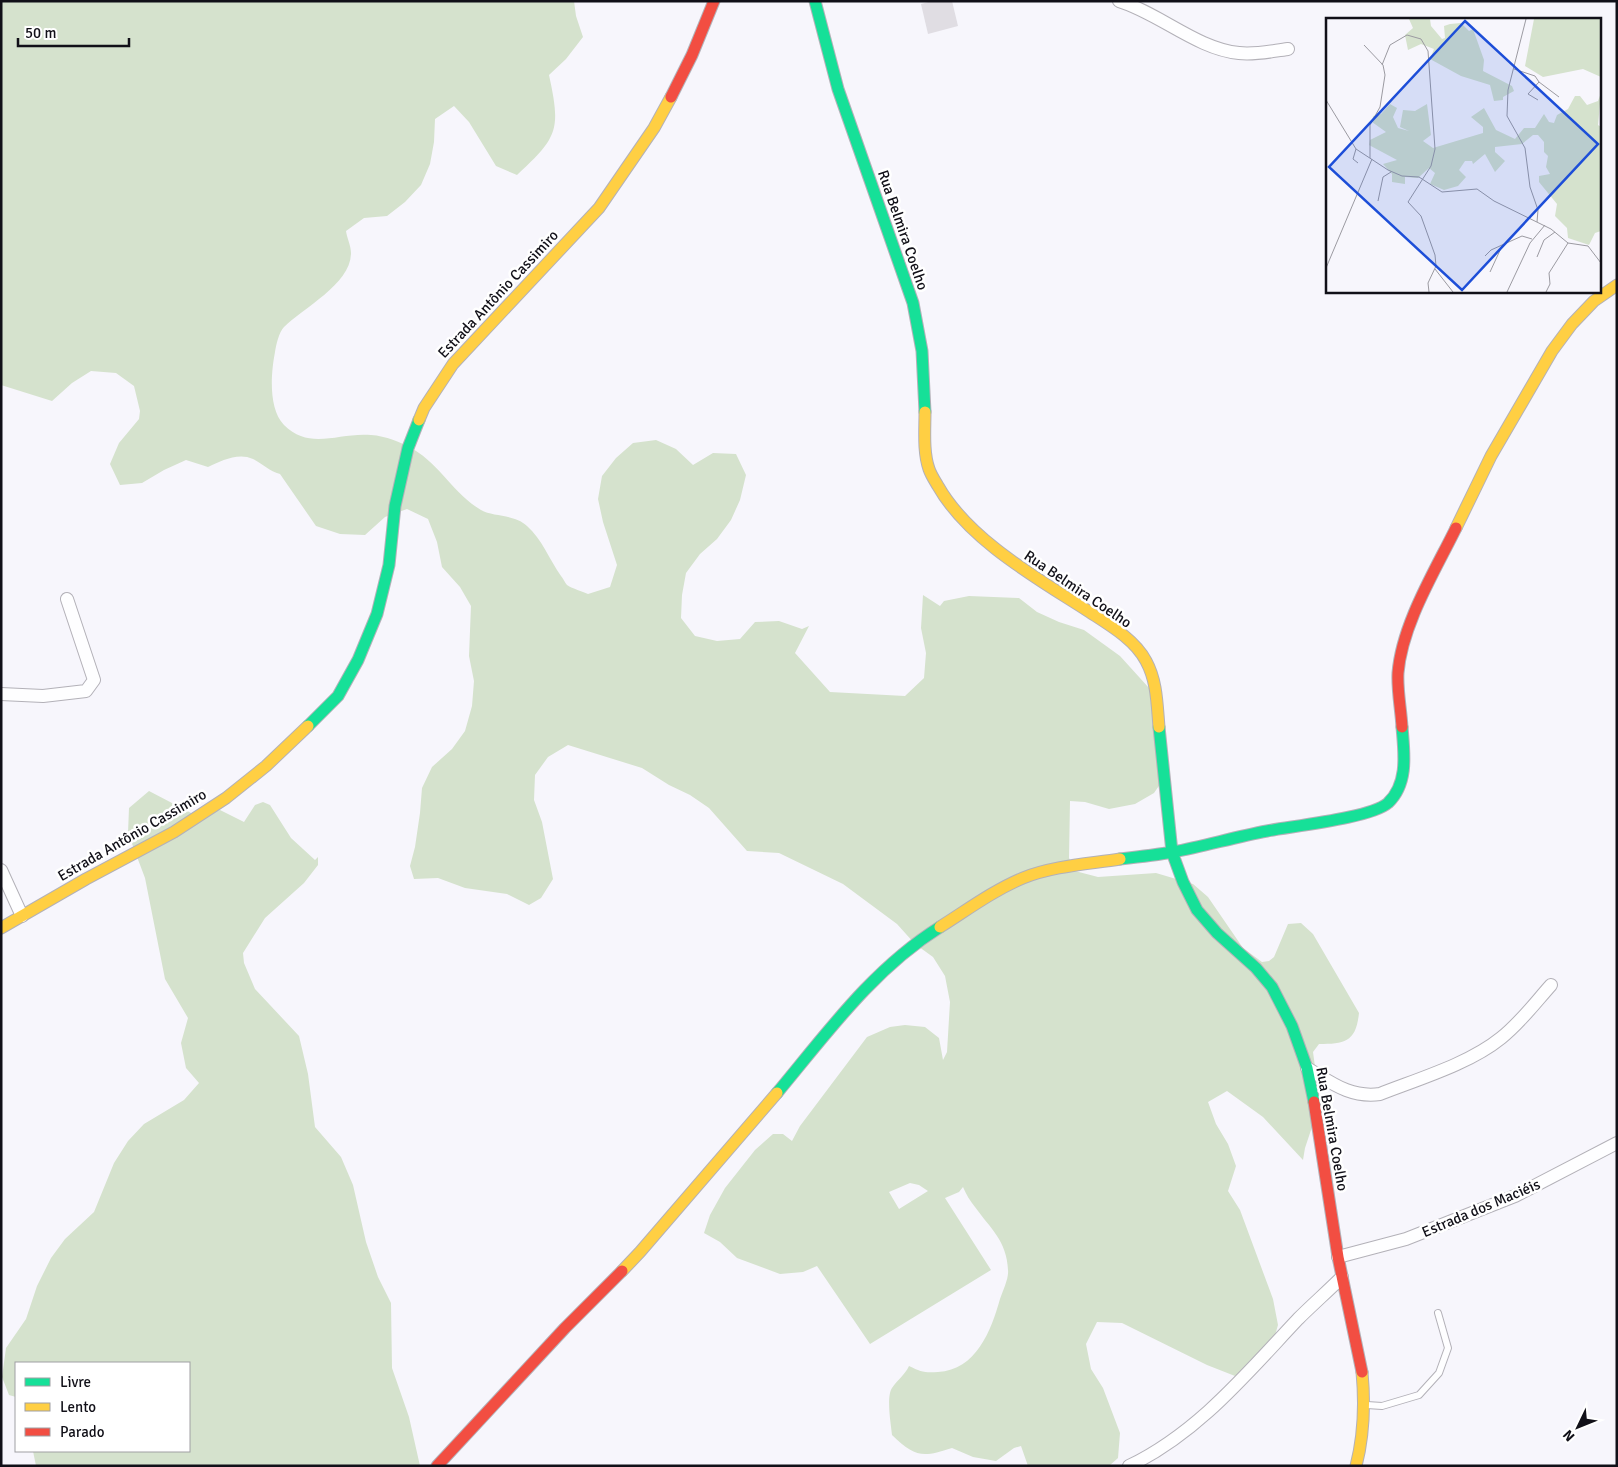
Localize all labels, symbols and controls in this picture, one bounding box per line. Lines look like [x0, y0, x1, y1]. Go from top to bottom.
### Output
scale bar [18, 15, 129, 47]
inset map [1326, 18, 1600, 292]
text: 50 m [25, 24, 56, 42]
street label: Rua Belmira Coelho [874, 168, 932, 293]
street label: Estrada Antônio Cassimiro [434, 226, 562, 362]
street label: Rua Belmira Coelho [1021, 546, 1135, 632]
street label: Estrada Antônio Cassimiro [55, 785, 210, 885]
street label: Rua Belmira Coelho [1312, 1066, 1352, 1193]
street label: Estrada dos Maciéis [1419, 1175, 1543, 1241]
legend [15, 1362, 190, 1452]
text: Livre [60, 1373, 91, 1391]
text: Lento [60, 1398, 96, 1416]
north arrow [1553, 1402, 1603, 1452]
text: Parado [60, 1423, 105, 1441]
text: N [1559, 1426, 1578, 1445]

